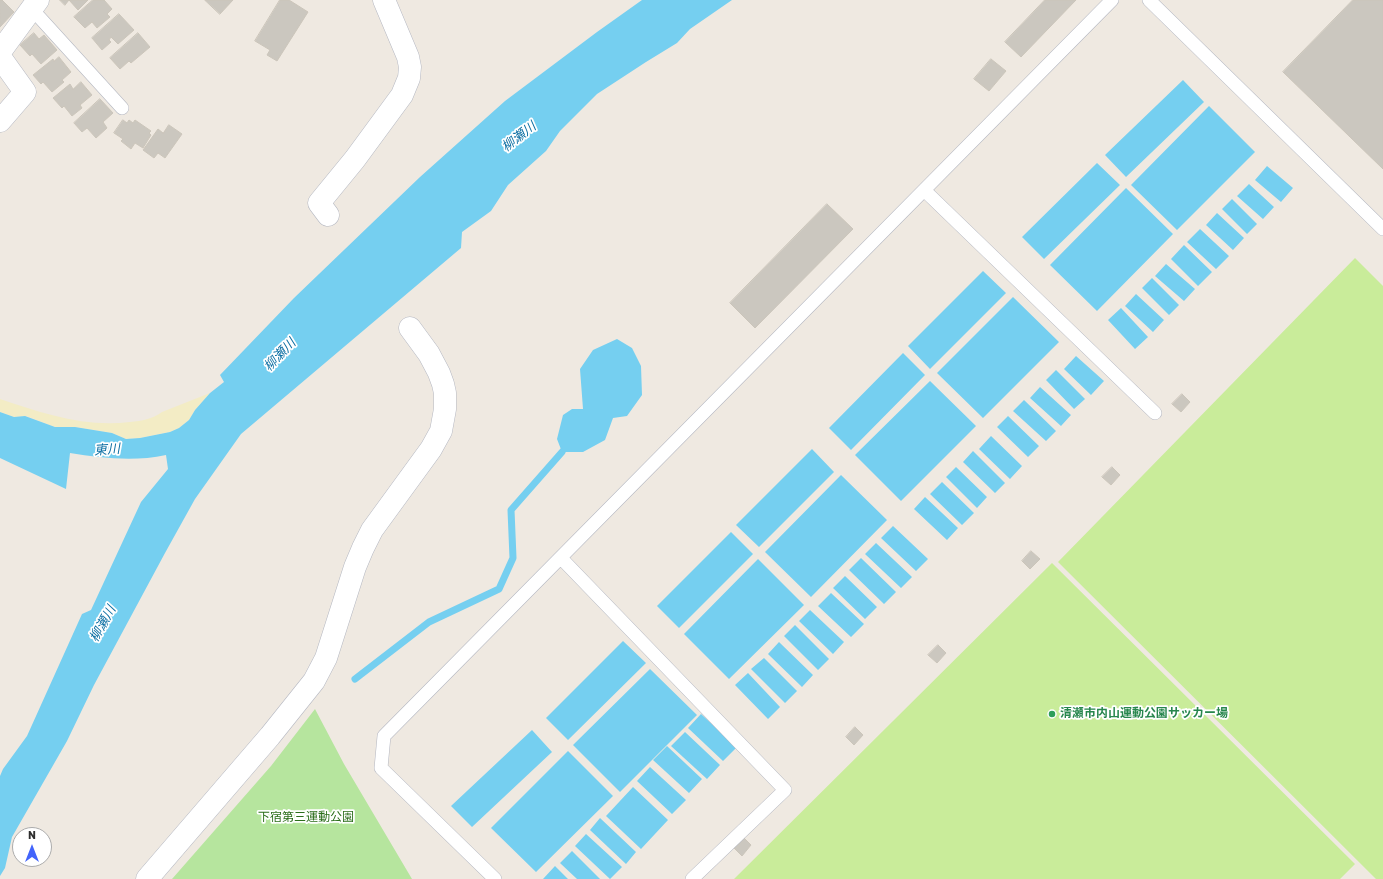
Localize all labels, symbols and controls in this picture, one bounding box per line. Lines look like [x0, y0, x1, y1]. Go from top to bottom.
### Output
water label: 柳瀬川 [499, 119, 539, 155]
water label: 柳瀬川 [261, 336, 299, 374]
water label: 東川 [93, 441, 121, 459]
water label: 柳瀬川 [87, 603, 119, 645]
place label: 清瀬市内山運動公園サッカー場 [1060, 707, 1228, 721]
marker: 清瀬市内山運動公園サッカー場 [1047, 709, 1057, 719]
park label: 下宿第三運動公園 [258, 811, 354, 825]
north arrow [12, 827, 52, 867]
text: N [28, 829, 36, 842]

